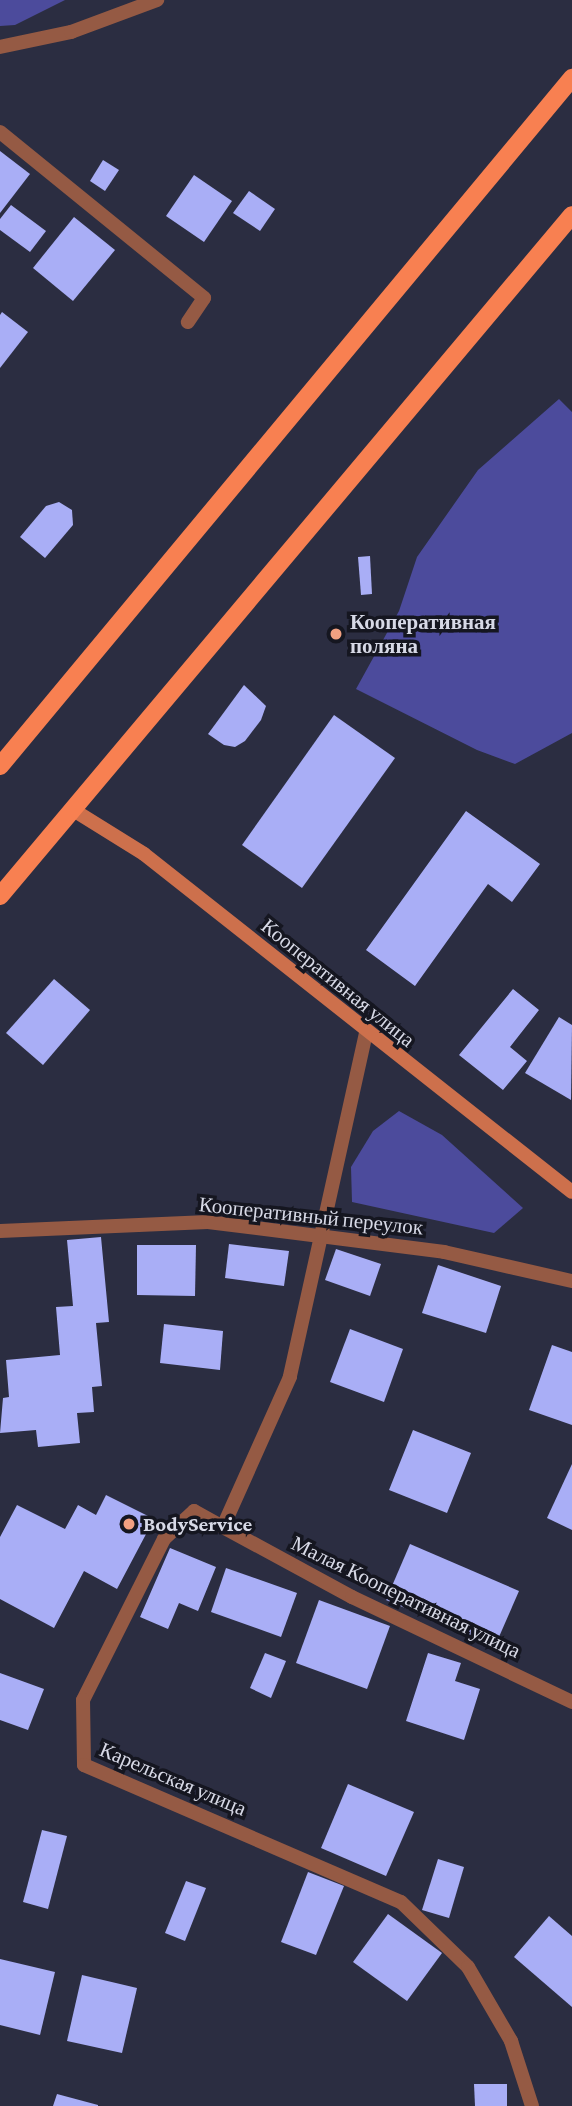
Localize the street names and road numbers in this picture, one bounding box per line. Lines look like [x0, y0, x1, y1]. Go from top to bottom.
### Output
street label: Кооперативная улица [256, 913, 420, 1053]
street label: Кооперативный переулок [198, 1192, 424, 1240]
street label: Малая Кооперативная улица [287, 1531, 525, 1663]
street label: Карельская улица [96, 1737, 250, 1821]

